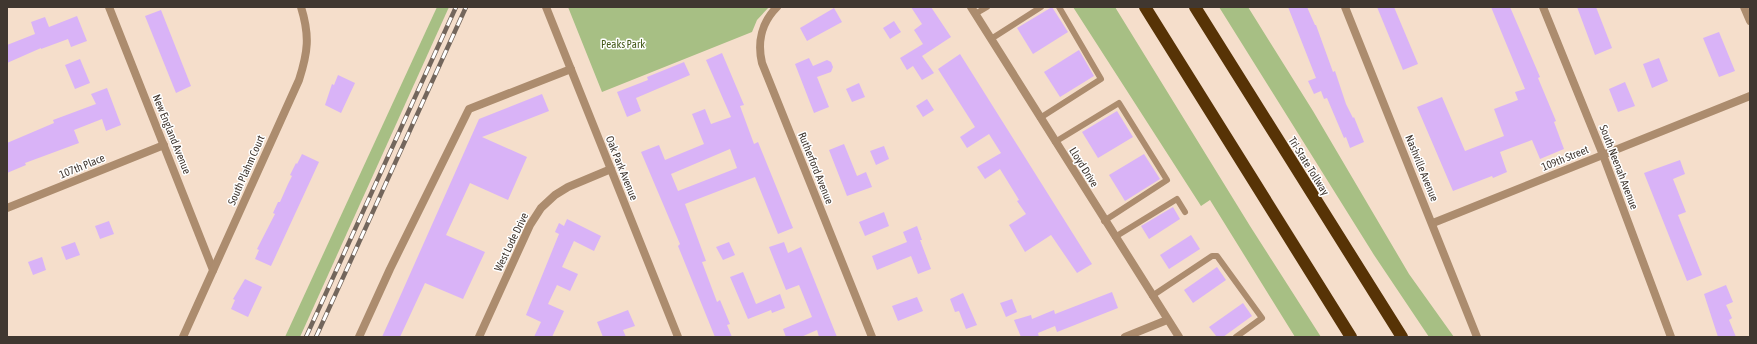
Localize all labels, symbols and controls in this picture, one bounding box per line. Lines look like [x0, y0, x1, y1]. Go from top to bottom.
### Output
park label: Peaks Park [601, 38, 645, 50]
street label: New England Avenue [151, 92, 193, 176]
street label: South Neenah Avenue [1597, 123, 1641, 211]
street label: Rutherford Avenue [796, 130, 836, 206]
street label: South Plahm Court [225, 133, 267, 207]
street label: Nashville Avenue [1403, 133, 1441, 203]
street label: Oak Park Avenue [604, 134, 640, 202]
street label: Tri-State Tollway [1286, 135, 1332, 198]
street label: 109th Street [1540, 143, 1590, 173]
street label: Lloyd Drive [1067, 145, 1101, 189]
street label: 107th Place [57, 151, 107, 181]
street label: West Lode Drive [492, 211, 530, 273]

